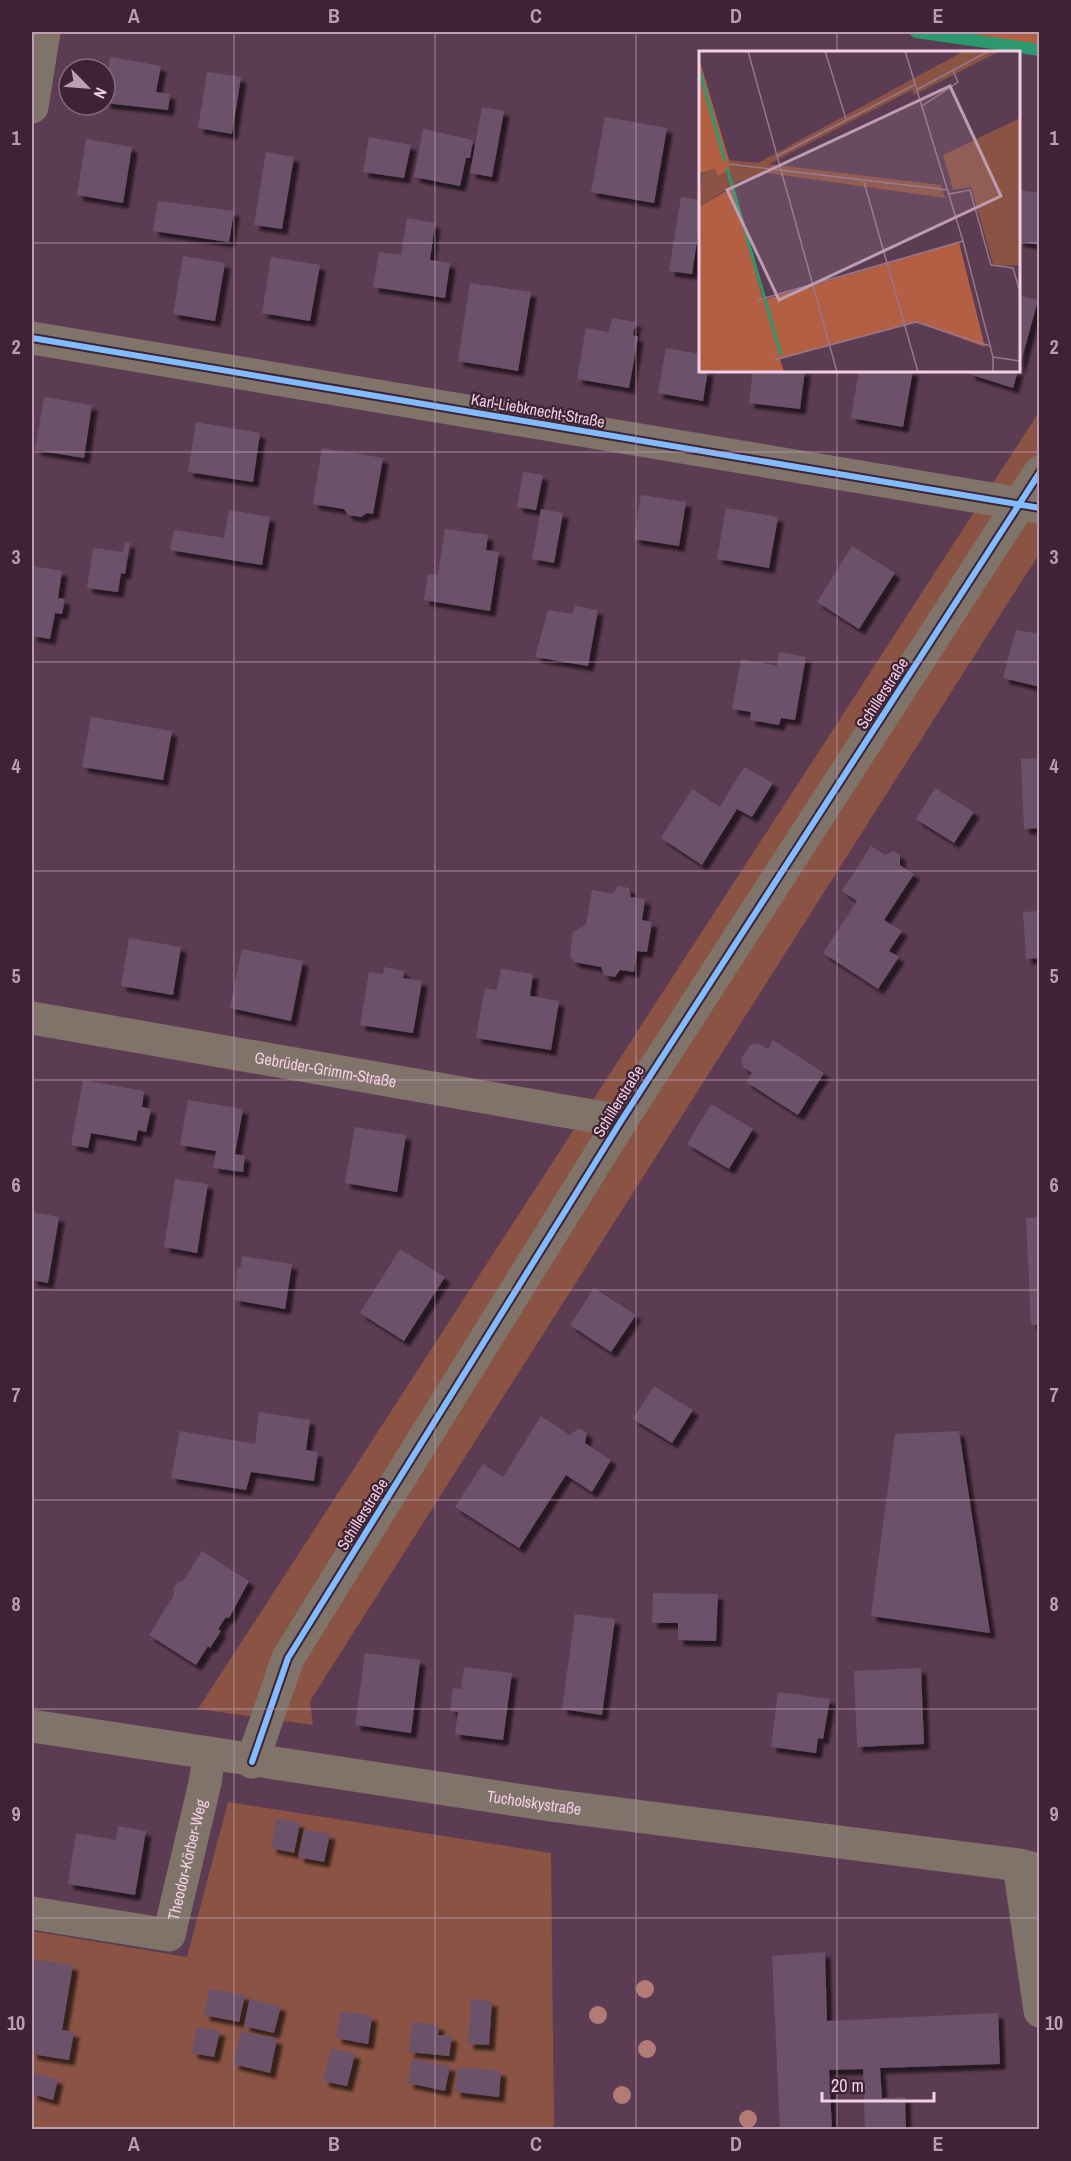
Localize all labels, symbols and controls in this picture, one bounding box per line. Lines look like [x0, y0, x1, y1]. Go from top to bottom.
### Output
text: A [128, 2, 140, 29]
text: B [328, 2, 340, 29]
text: C [530, 2, 542, 29]
text: D [730, 2, 742, 29]
text: E [933, 2, 944, 29]
inset map [699, 51, 1020, 372]
north arrow [57, 57, 117, 117]
text: N [89, 84, 113, 102]
text: 1 [11, 124, 21, 151]
text: 1 [1049, 124, 1059, 151]
text: 2 [11, 333, 21, 360]
text: 2 [1049, 333, 1059, 360]
street label: Karl-Liebknecht-Straße [469, 387, 607, 433]
text: 3 [11, 543, 21, 570]
text: 3 [1049, 543, 1059, 570]
street label: Schillerstraße [851, 653, 913, 733]
text: 4 [11, 752, 21, 779]
text: 4 [1049, 752, 1059, 779]
text: 5 [11, 962, 21, 989]
text: 5 [1049, 962, 1059, 989]
street label: Gebrüder-Grimm-Straße [253, 1046, 398, 1093]
street label: Schillerstraße [587, 1061, 649, 1141]
text: 6 [11, 1171, 21, 1198]
text: 6 [1049, 1171, 1059, 1198]
text: 7 [11, 1381, 21, 1408]
text: 7 [1049, 1381, 1059, 1408]
street label: Schillerstraße [331, 1474, 393, 1554]
text: 8 [11, 1590, 21, 1617]
text: 8 [1049, 1590, 1059, 1617]
street label: Tucholskystraße [485, 1785, 583, 1820]
street label: Theodor-Körber-Weg [162, 1796, 212, 1923]
text: 9 [11, 1800, 21, 1827]
text: 9 [1049, 1800, 1059, 1827]
text: 10 [7, 2009, 25, 2036]
text: 10 [1045, 2009, 1063, 2036]
scale bar [822, 2065, 934, 2103]
text: 20 m [831, 2073, 864, 2098]
text: A [128, 2130, 140, 2157]
text: B [328, 2130, 340, 2157]
text: C [530, 2130, 542, 2157]
text: D [730, 2130, 742, 2157]
text: E [933, 2130, 944, 2157]

